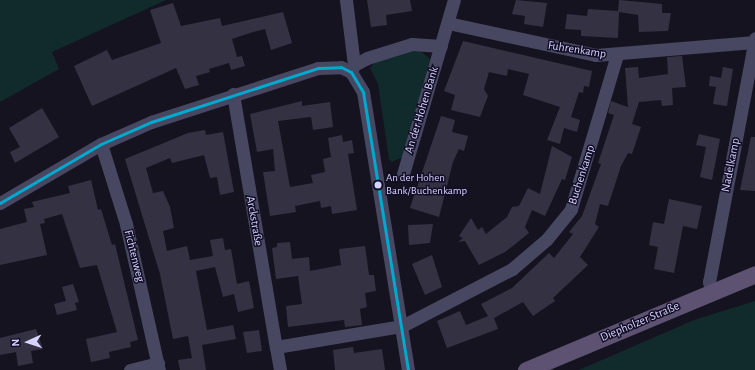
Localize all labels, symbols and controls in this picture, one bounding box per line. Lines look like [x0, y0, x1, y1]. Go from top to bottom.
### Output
street label: Fuhrenkamp [547, 38, 607, 62]
street label: An der Hohen Bank [402, 65, 442, 155]
street label: Nadelkamp [719, 137, 743, 193]
street label: Buchenkamp [566, 144, 598, 206]
place label: An der Hohen Bank/Buchenkamp [386, 172, 467, 198]
marker: An der Hohen Bank/Buchenkamp [373, 180, 383, 190]
street label: Arckstraße [243, 195, 265, 247]
street label: Fichtenweg [121, 228, 147, 284]
street label: Diepholzer Straße [598, 299, 682, 345]
north arrow [8, 322, 48, 362]
text: N [10, 339, 21, 347]

